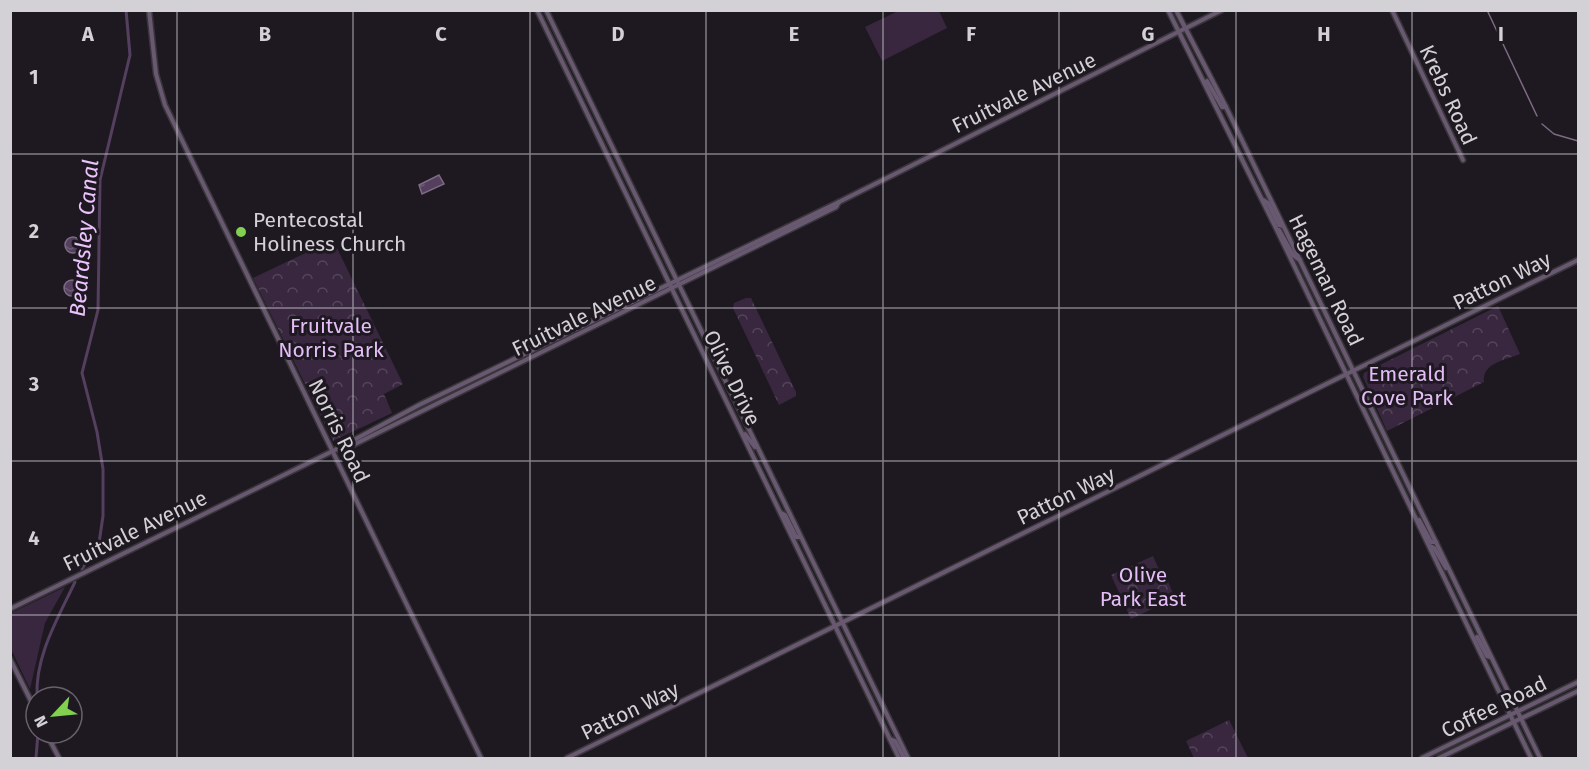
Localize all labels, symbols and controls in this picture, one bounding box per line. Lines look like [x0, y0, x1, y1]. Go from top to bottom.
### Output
text: A [81, 22, 95, 46]
text: B [259, 22, 271, 46]
text: C [435, 22, 447, 46]
text: D [611, 22, 625, 46]
text: E [789, 22, 799, 46]
text: F [966, 22, 976, 46]
text: G [1142, 22, 1154, 46]
text: H [1317, 22, 1331, 46]
text: I [1498, 22, 1504, 46]
street label: Krebs Road [1413, 41, 1483, 149]
street label: Fruitvale Avenue [948, 47, 1100, 139]
text: 1 [29, 65, 39, 89]
water label: Beardsley Canal [64, 158, 104, 318]
place label: Pentecostal Holiness Church [253, 207, 406, 257]
street label: Hageman Road [1283, 210, 1369, 350]
text: 2 [29, 219, 39, 243]
marker: Pentecostal Holiness Church [234, 225, 248, 239]
street label: Patton Way [1449, 246, 1556, 316]
street label: Fruitvale Avenue [508, 270, 660, 362]
park label: Fruitvale Norris Park [278, 313, 384, 363]
street label: Olive Drive [698, 326, 766, 430]
park label: Emerald Cove Park [1361, 361, 1453, 411]
text: 3 [28, 372, 39, 396]
street label: Norris Road [303, 375, 375, 487]
street label: Patton Way [1013, 461, 1120, 531]
street label: Fruitvale Avenue [59, 485, 211, 577]
text: 4 [28, 526, 40, 550]
park label: Olive Park East [1100, 562, 1187, 612]
street label: Coffee Road [1437, 670, 1551, 744]
street label: Patton Way [577, 676, 684, 746]
north arrow [24, 685, 84, 745]
text: N [30, 712, 52, 730]

